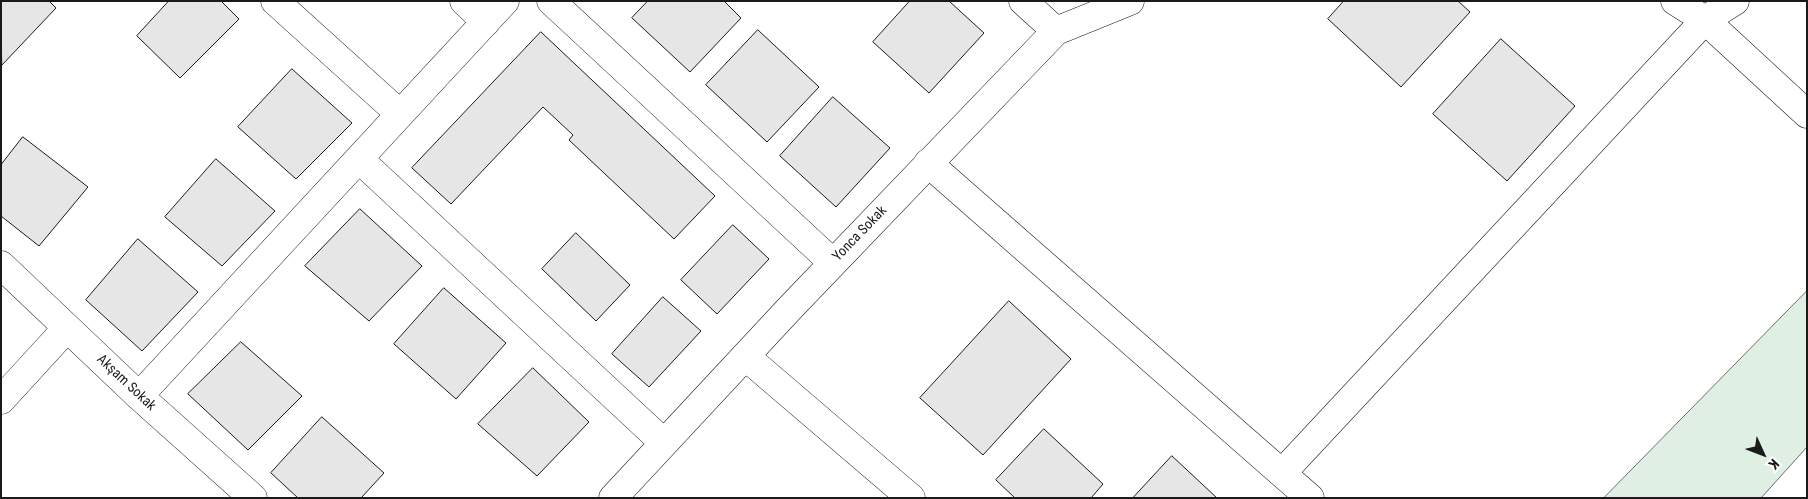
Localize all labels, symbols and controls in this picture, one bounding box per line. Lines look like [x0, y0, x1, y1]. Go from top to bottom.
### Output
street label: Yonca Sokak [829, 203, 891, 265]
street label: Akşam Sokak [93, 351, 159, 415]
north arrow [1738, 429, 1788, 479]
text: K [1765, 456, 1782, 473]

